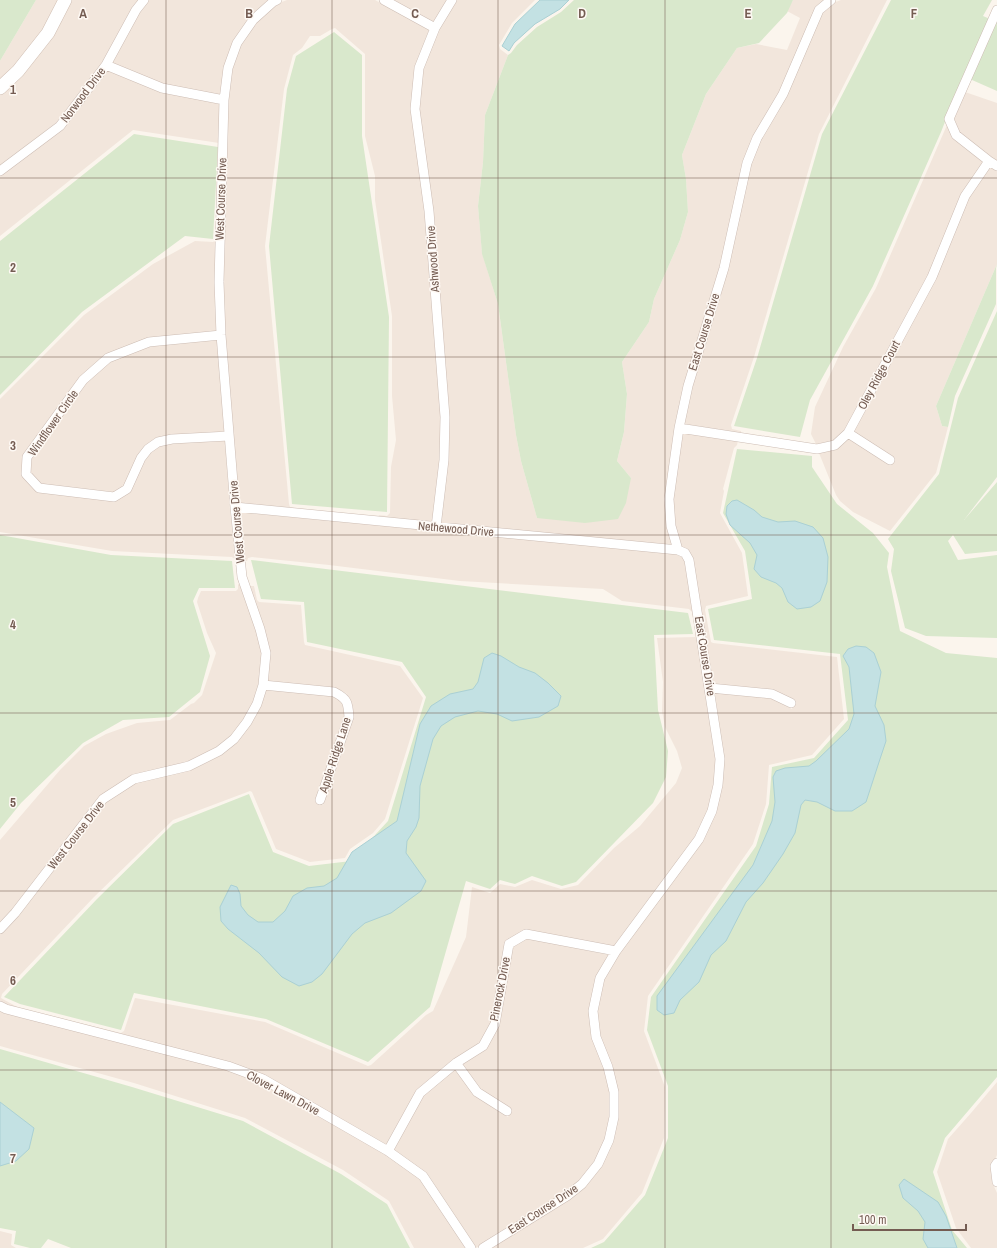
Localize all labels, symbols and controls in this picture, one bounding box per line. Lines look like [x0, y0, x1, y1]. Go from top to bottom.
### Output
text: A [79, 5, 87, 22]
text: B [245, 5, 253, 22]
text: C [411, 5, 419, 22]
text: D [578, 5, 586, 22]
text: E [744, 5, 752, 22]
text: F [911, 5, 918, 22]
street label: Norwood Drive [57, 64, 109, 126]
text: 1 [10, 81, 16, 98]
street label: West Course Drive [212, 157, 230, 241]
street label: Ashwood Drive [423, 225, 443, 294]
text: 2 [10, 259, 16, 276]
street label: East Course Drive [685, 291, 723, 373]
street label: Oley Ridge Court [854, 337, 904, 412]
street label: Windflower Circle [24, 387, 82, 459]
text: 3 [10, 437, 16, 454]
street label: West Course Drive [225, 480, 249, 564]
street label: Nethewood Drive [417, 518, 495, 540]
street label: East Course Drive [691, 615, 719, 697]
text: 4 [10, 616, 16, 633]
street label: Apple Ridge Lane [315, 715, 355, 796]
text: 5 [10, 794, 16, 811]
street label: West Course Drive [44, 797, 108, 873]
street label: Pinerock Drive [486, 956, 514, 1022]
text: 6 [10, 972, 16, 989]
street label: Clover Lawn Drive [244, 1067, 322, 1119]
text: 7 [10, 1150, 16, 1167]
street label: East Course Drive [505, 1180, 581, 1238]
scale bar [853, 1206, 966, 1232]
text: 100 m [859, 1212, 886, 1228]

